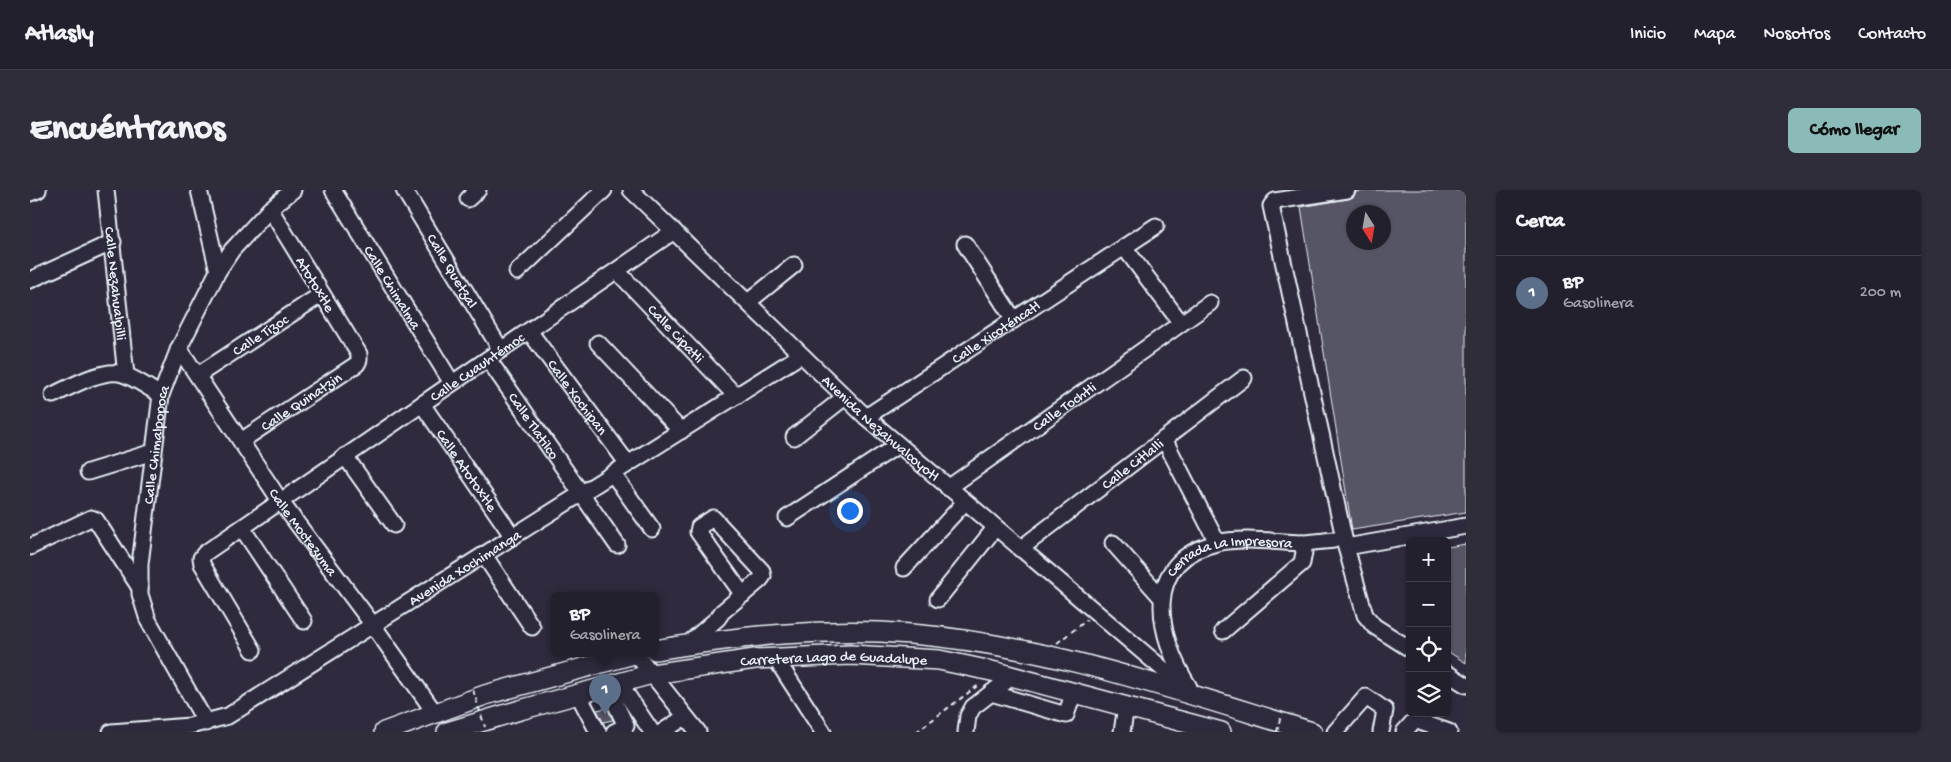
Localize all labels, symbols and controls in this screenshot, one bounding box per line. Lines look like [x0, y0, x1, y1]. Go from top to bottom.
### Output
text: Atlasly [25, 20, 94, 49]
text: Inicio [1630, 24, 1666, 45]
text: Mapa [1694, 24, 1735, 45]
text: Nosotros [1763, 24, 1830, 45]
text: Contacto [1858, 24, 1926, 45]
button: Cómo llegar [1788, 108, 1921, 153]
text: Encuéntranos [30, 110, 225, 151]
north arrow [1346, 205, 1391, 250]
text: Cerca [1516, 210, 1564, 235]
street label: Calle Nezahualpilli [99, 226, 129, 341]
street label: Calle Quetzal [422, 231, 480, 312]
street label: Calle Chimalma [358, 243, 424, 334]
street label: Atotoxtle [291, 254, 338, 316]
text: BP [1563, 272, 1583, 295]
text: 1 [1529, 284, 1535, 303]
text: 200 m [1860, 284, 1901, 303]
text: Gasolinera [1563, 295, 1634, 314]
street label: Calle Xicoténcatl [949, 298, 1044, 369]
street label: Calle Cipatli [643, 302, 707, 368]
street label: Calle Tizoc [230, 311, 293, 361]
street label: Calle Cuauhtémoc [427, 329, 529, 407]
street label: Calle Xochipan [542, 357, 610, 439]
street label: Calle Quinatzin [258, 370, 346, 436]
street label: Avenida Nezahualcoyotl [817, 372, 942, 486]
street label: Calle Tochtli [1030, 379, 1101, 436]
street label: Calle Chimalpopoca [141, 382, 175, 505]
street label: Calle Tlatilco [503, 390, 562, 464]
street label: Calle Atotoxtle [431, 426, 500, 516]
street label: Calle Citlalli [1099, 436, 1168, 494]
street label: Calle Moctezuma [264, 486, 341, 581]
your location [837, 498, 863, 524]
street label: Avenida Xochimanga [406, 526, 526, 611]
street label: Cerrada La Impresora [1163, 533, 1294, 581]
map controls [1406, 537, 1451, 717]
button: + [1406, 537, 1451, 582]
button: − [1406, 582, 1451, 627]
popup [551, 592, 659, 657]
text: BP [570, 604, 590, 627]
text: Gasolinera [570, 627, 640, 646]
button: locate [1406, 627, 1451, 672]
street label: Carretera Lago de Guadalupe [739, 648, 928, 672]
button: layers [1406, 672, 1451, 717]
pin: 1 [589, 674, 621, 715]

